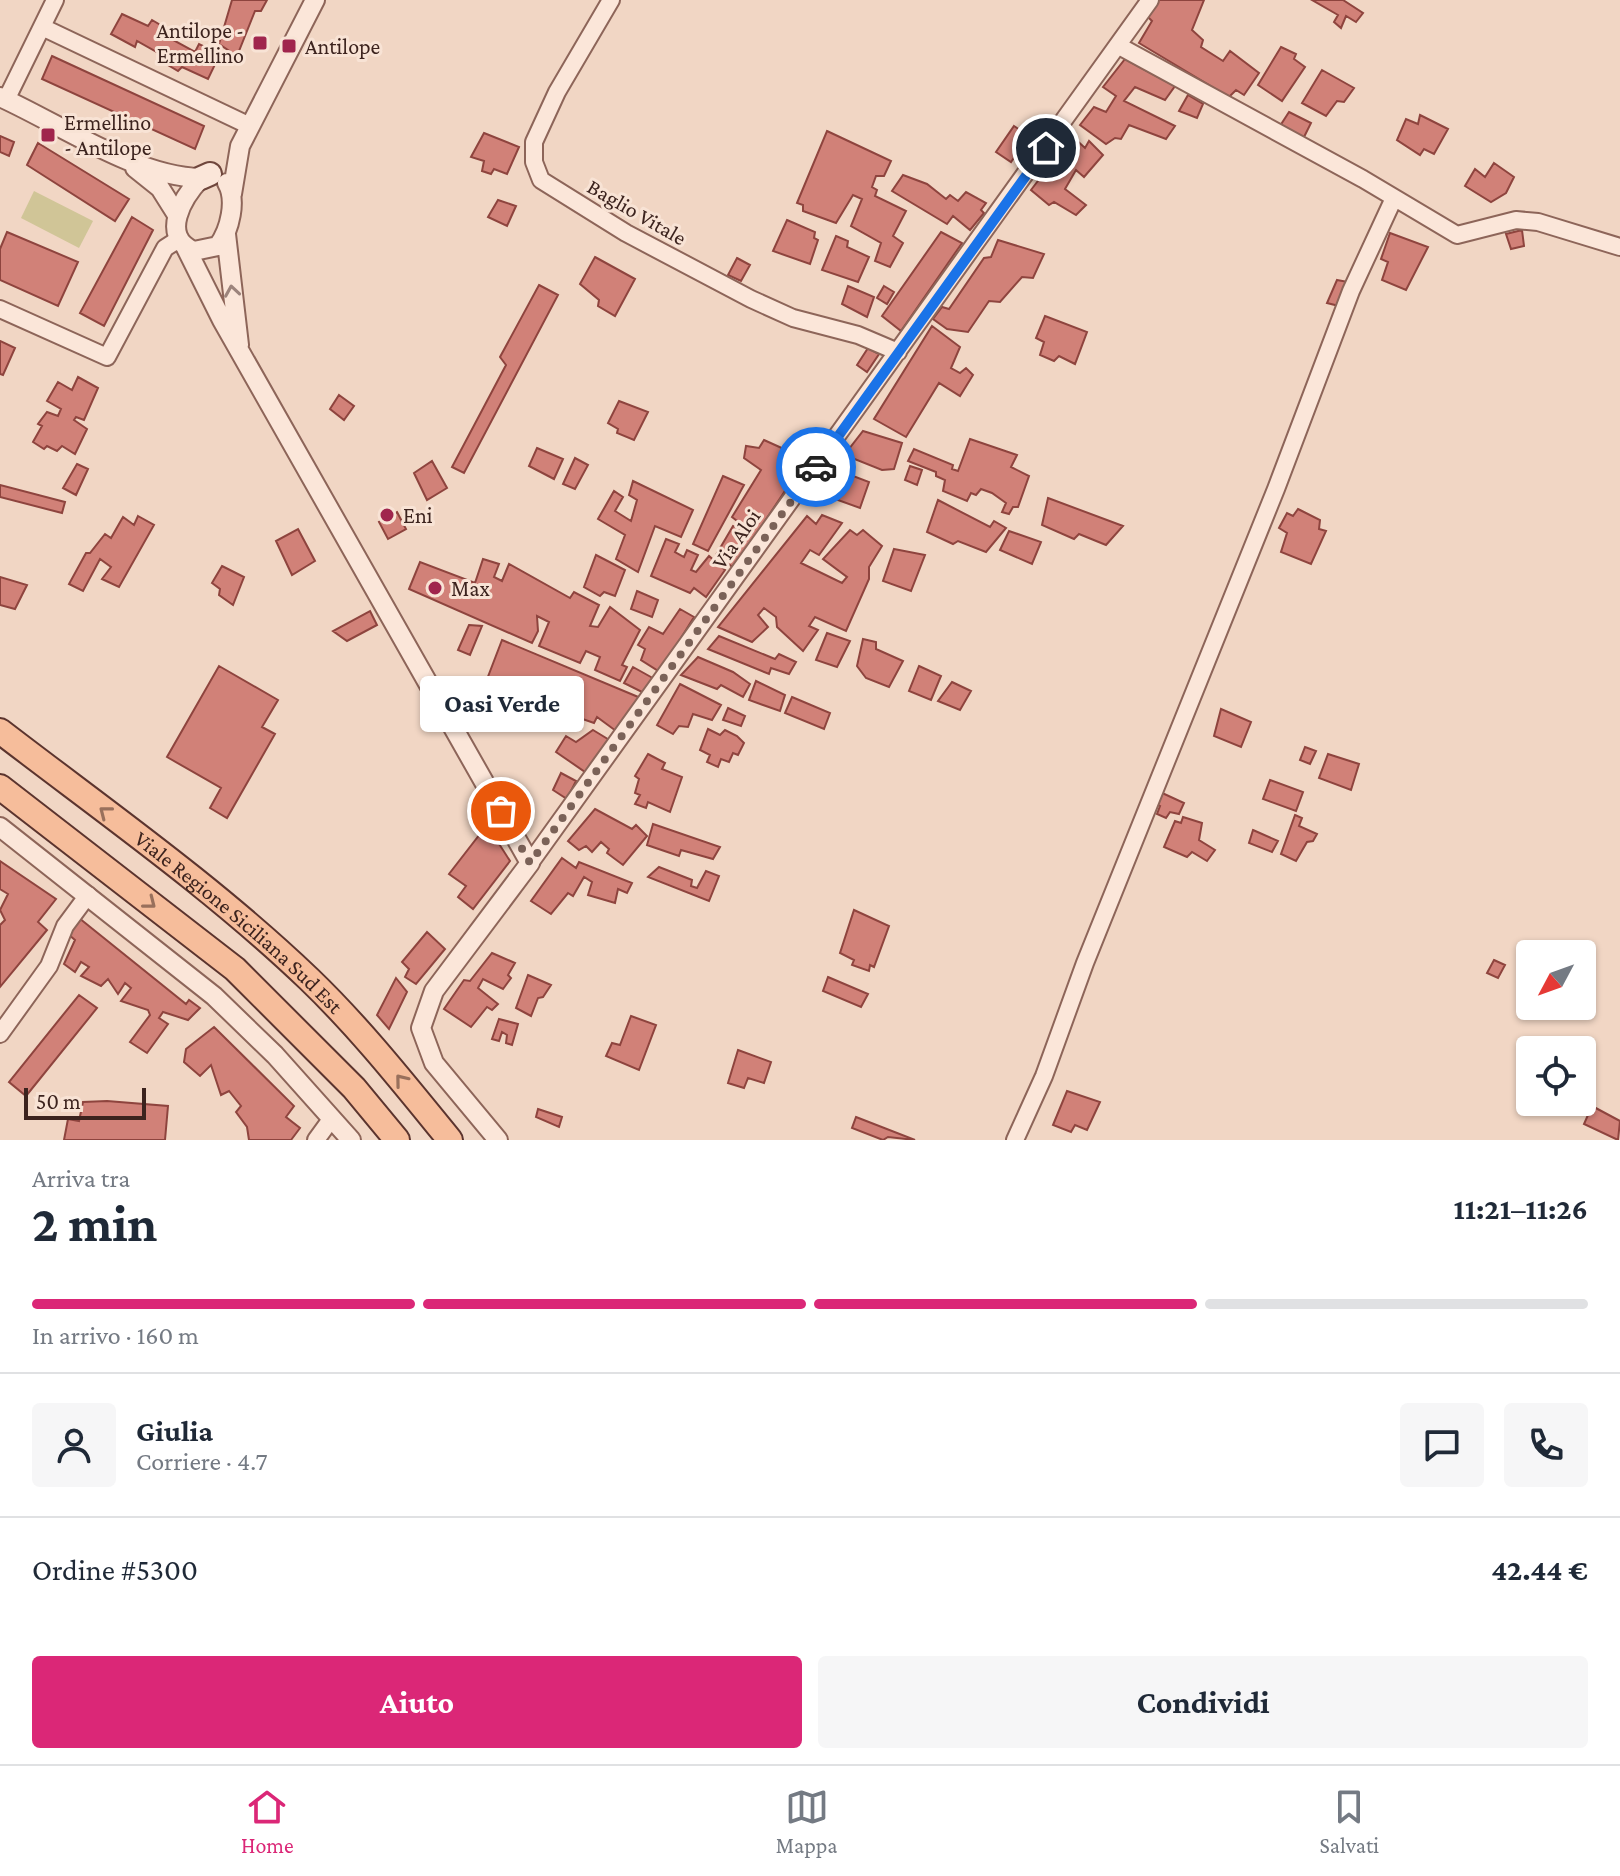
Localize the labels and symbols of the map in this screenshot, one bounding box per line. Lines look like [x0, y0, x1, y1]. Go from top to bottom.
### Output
place label: Antilope - Ermellino [157, 18, 244, 68]
marker: Antilope - Ermellino [251, 34, 269, 52]
place label: Antilope [305, 34, 380, 59]
marker: Antilope [280, 37, 298, 55]
place label: Ermellino - Antilope [64, 110, 151, 160]
pin [1012, 114, 1080, 182]
marker: Ermellino - Antilope [39, 126, 57, 144]
street label: Baglio Vitale [583, 174, 691, 250]
one-way arrow [225, 284, 242, 298]
courier [776, 427, 856, 507]
place label: Eni [403, 503, 433, 528]
street label: Via Aloi [706, 504, 766, 574]
marker: Eni [378, 506, 396, 524]
place label: Max [451, 576, 490, 601]
marker: Max [426, 579, 444, 597]
callout: Oasi Verde [419, 675, 583, 731]
pin [467, 777, 535, 845]
one-way arrow [100, 807, 114, 822]
street label: Viale Regione Siciliana Sud Est [130, 825, 349, 1019]
one-way arrow [141, 894, 156, 908]
north arrow [1516, 940, 1596, 1020]
one-way arrow [396, 1074, 411, 1089]
scale bar [24, 1084, 146, 1120]

